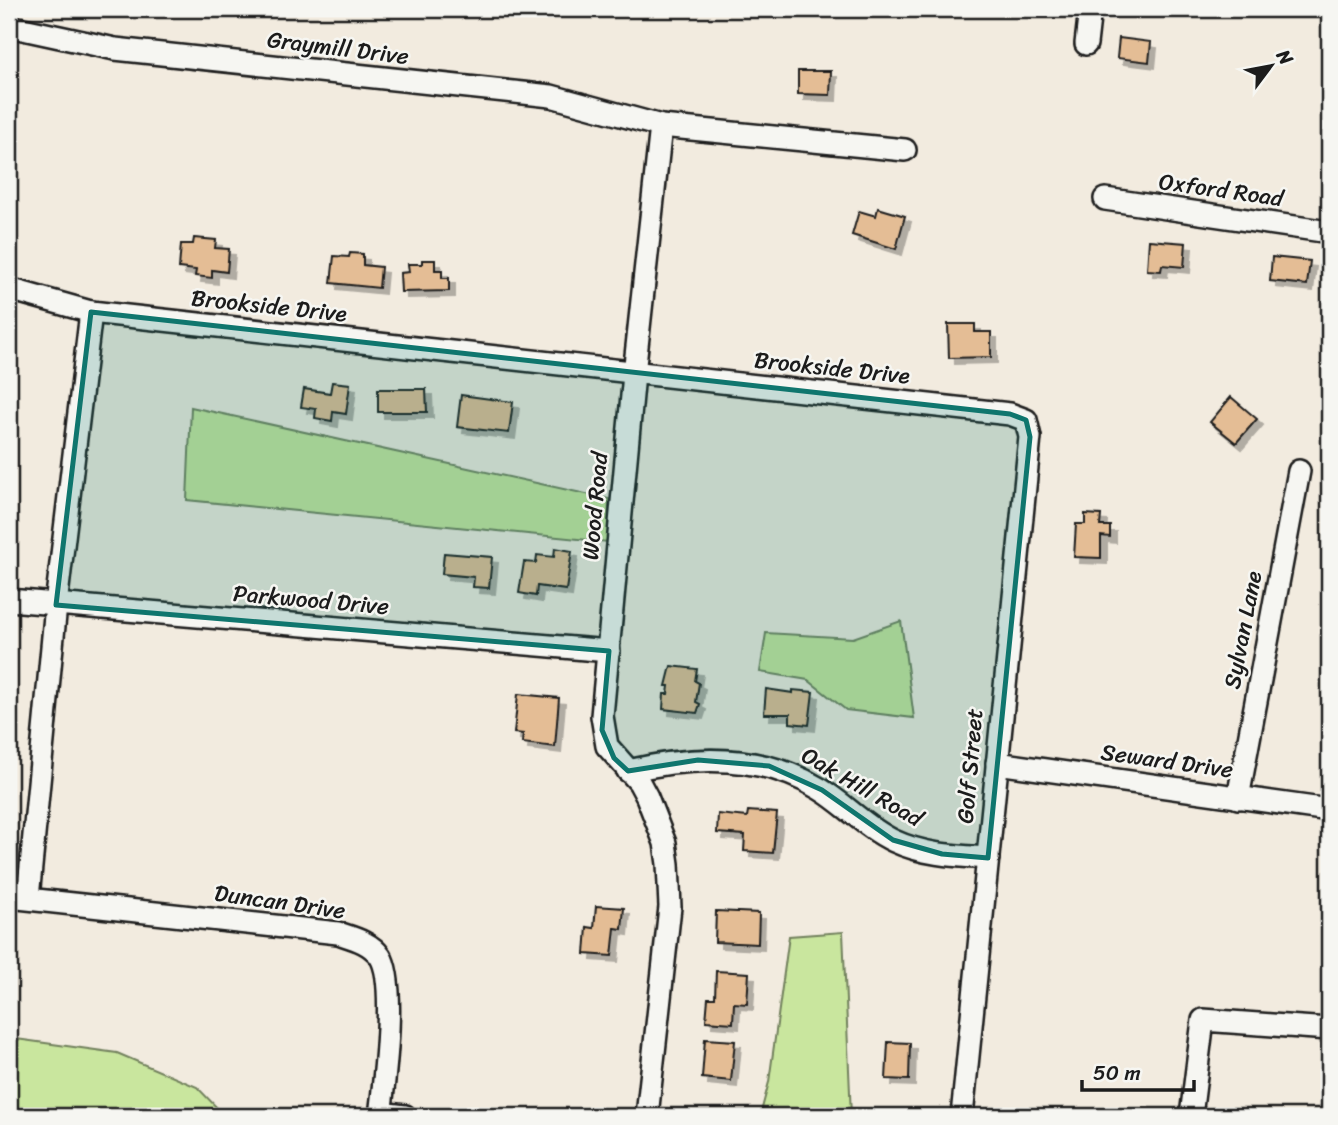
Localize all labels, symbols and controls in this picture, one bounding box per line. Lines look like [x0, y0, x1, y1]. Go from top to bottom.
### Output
street label: Graymill Drive [265, 19, 411, 77]
north arrow [1236, 32, 1306, 102]
text: N [1267, 42, 1303, 72]
street label: Oxford Road [1156, 161, 1288, 219]
street label: Brookside Drive [189, 277, 349, 335]
street label: Brookside Drive [752, 339, 912, 397]
street label: Wood Road [570, 448, 620, 562]
street label: Sylvan Lane [1212, 568, 1274, 692]
street label: Parkwood Drive [231, 573, 391, 627]
street label: Golf Street [945, 707, 995, 825]
street label: Seward Drive [1098, 731, 1236, 791]
street label: Oak Hill Road [793, 735, 932, 840]
street label: Duncan Drive [212, 873, 348, 932]
scale bar [1082, 1048, 1194, 1092]
text: 50 m [1093, 1054, 1141, 1092]

